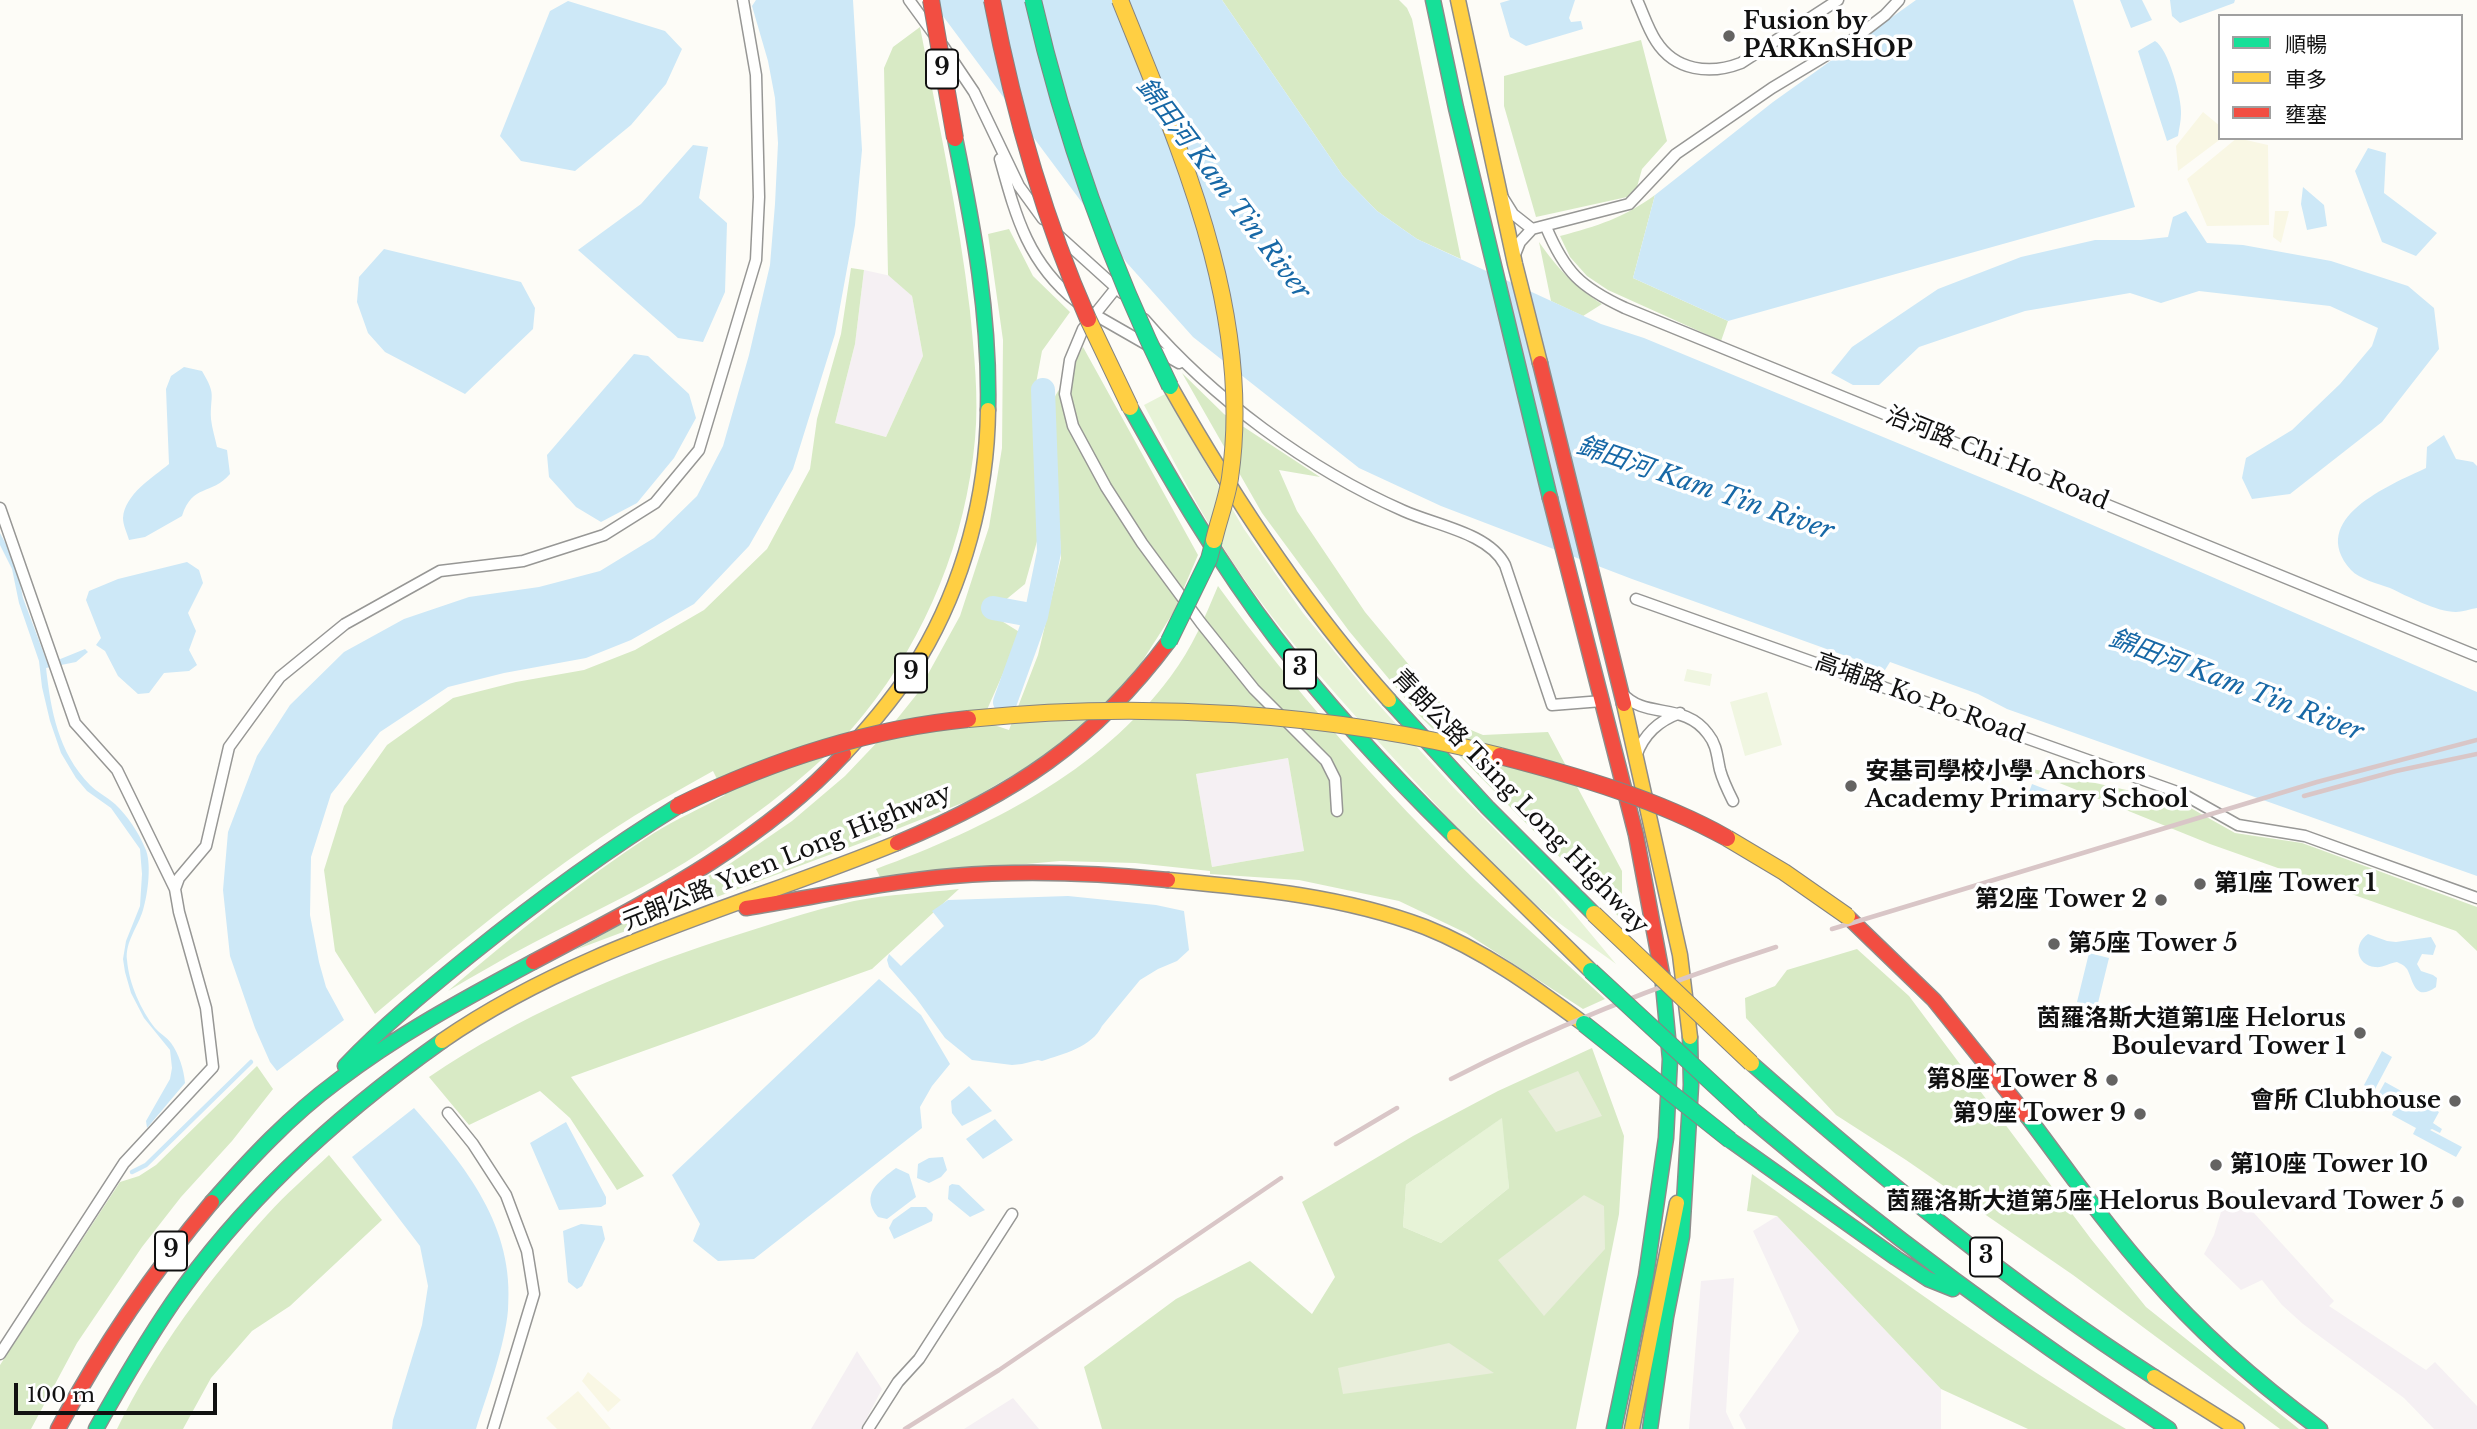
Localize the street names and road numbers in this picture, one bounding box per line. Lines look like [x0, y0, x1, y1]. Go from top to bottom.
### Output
road number: 9 [926, 50, 958, 88]
street label: 治河路 Chi Ho Road [1881, 401, 2113, 517]
street label: 高埔路 Ko Po Road [1811, 648, 2029, 750]
road number: 3 [1284, 650, 1316, 688]
road number: 9 [895, 653, 927, 692]
street label: 青朗公路 Tsing Long Highway [1386, 664, 1654, 940]
street label: 元朗公路 Yuen Long Highway [618, 779, 956, 937]
road number: 9 [155, 1232, 187, 1270]
road number: 3 [1970, 1238, 2002, 1276]

